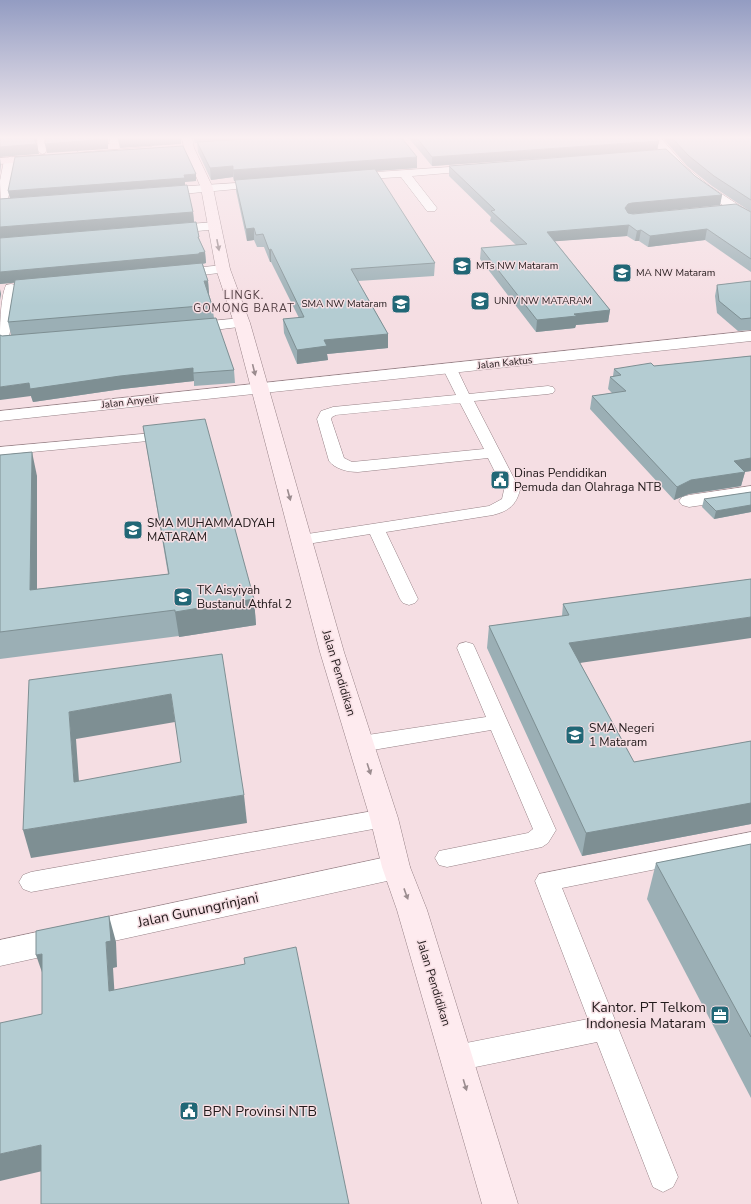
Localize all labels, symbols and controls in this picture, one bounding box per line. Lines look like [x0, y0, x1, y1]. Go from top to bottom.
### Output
one-way arrow [216, 239, 222, 251]
school or university icon: MTs NW Mataram [451, 255, 473, 277]
place label: MTs NW Mataram [476, 259, 558, 273]
school or university icon: MA NW Mataram [611, 262, 633, 284]
place label: MA NW Mataram [636, 266, 715, 280]
district label: LINGK. GOMONG BARAT [193, 288, 295, 316]
school or university icon: UNIV NW MATARAM [469, 290, 491, 312]
school or university icon: SMA NW Mataram [390, 293, 412, 315]
place label: UNIV NW MATARAM [494, 294, 592, 308]
place label: SMA NW Mataram [301, 297, 387, 311]
street label: Jalan Kaktus [476, 353, 533, 373]
one-way arrow [251, 364, 257, 376]
street label: Jalan Anyelir [100, 392, 160, 412]
place label: Dinas Pendidikan Pemuda dan Olahraga NTB [514, 465, 662, 495]
public building icon: Dinas Pendidikan Pemuda dan Olahraga NTB [489, 469, 511, 491]
one-way arrow [286, 489, 292, 501]
place label: SMA MUHAMMADYAH MATARAM [147, 515, 275, 545]
school or university icon: SMA MUHAMMADYAH MATARAM [122, 519, 144, 541]
place label: TK Aisyiyah Bustanul Athfal 2 [197, 582, 292, 612]
school or university icon: TK Aisyiyah Bustanul Athfal 2 [172, 586, 194, 608]
street label: Jalan Pendidikan [318, 627, 360, 718]
place label: SMA Negeri 1 Mataram [589, 720, 654, 750]
school or university icon: SMA Negeri 1 Mataram [564, 724, 586, 746]
one-way arrow [366, 764, 372, 776]
street label: Jalan Gunungrinjani [135, 888, 260, 932]
one-way arrow [404, 888, 410, 900]
street label: Jalan Pendidikan [413, 937, 455, 1028]
place label: Kantor. PT Telkom Indonesia Mataram [586, 998, 706, 1033]
office icon: Kantor. PT Telkom Indonesia Mataram [709, 1004, 731, 1026]
one-way arrow [462, 1079, 468, 1091]
public building icon: BPN Provinsi NTB [178, 1100, 200, 1122]
place label: BPN Provinsi NTB [203, 1102, 317, 1121]

